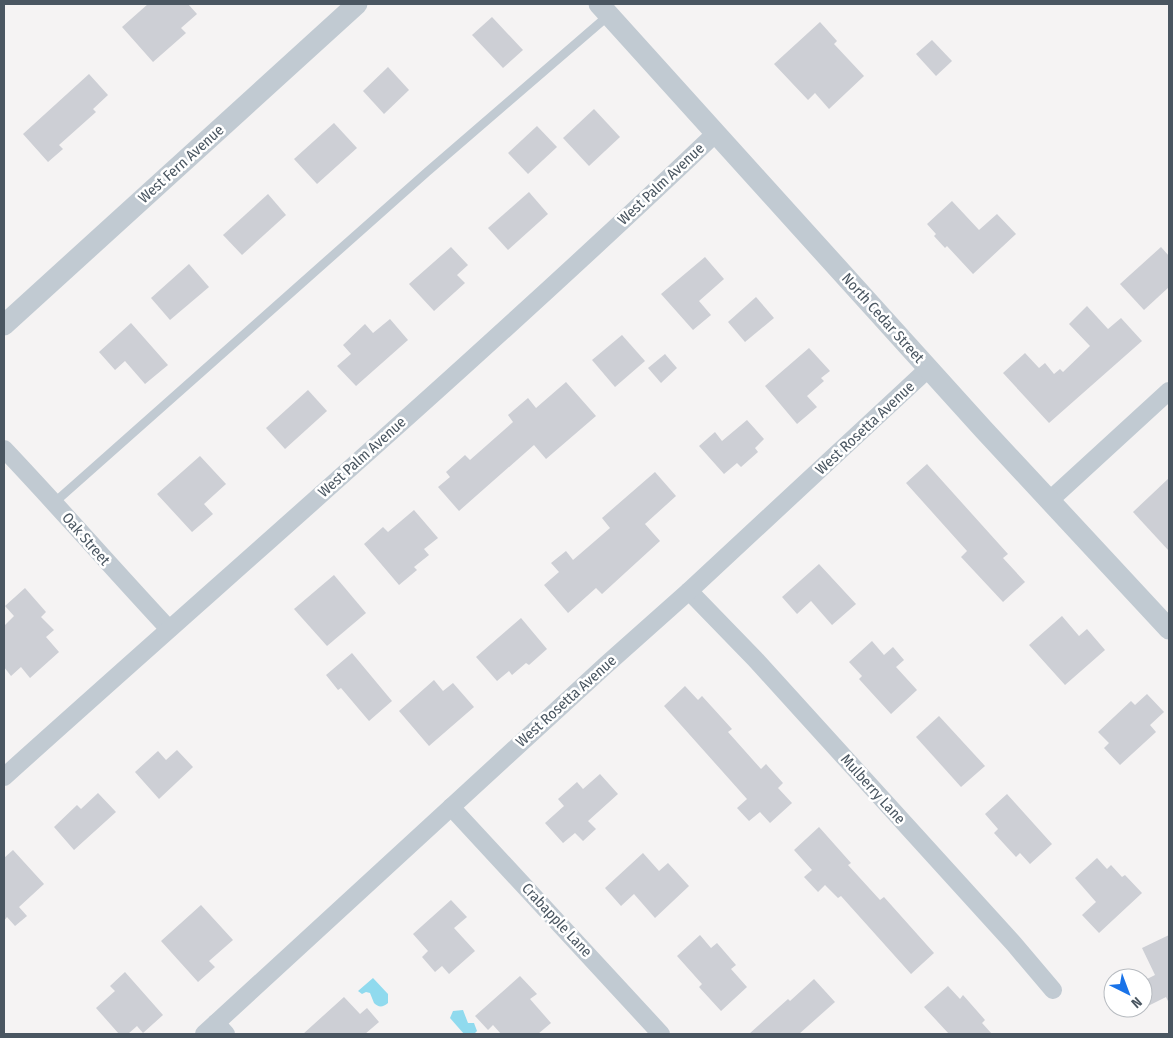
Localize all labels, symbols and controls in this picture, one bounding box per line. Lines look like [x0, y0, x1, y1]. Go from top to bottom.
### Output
street label: West Fern Avenue [135, 121, 227, 207]
street label: West Palm Avenue [614, 139, 708, 229]
street label: North Cedar Street [838, 269, 928, 367]
street label: West Rosetta Avenue [812, 378, 918, 478]
street label: West Palm Avenue [314, 413, 410, 501]
street label: Oak Street [58, 509, 114, 569]
street label: West Rosetta Avenue [512, 651, 620, 751]
street label: Mulberry Lane [837, 750, 909, 828]
street label: Crabapple Lane [518, 879, 596, 961]
north arrow [1103, 968, 1153, 1018]
text: N [1128, 993, 1145, 1011]

